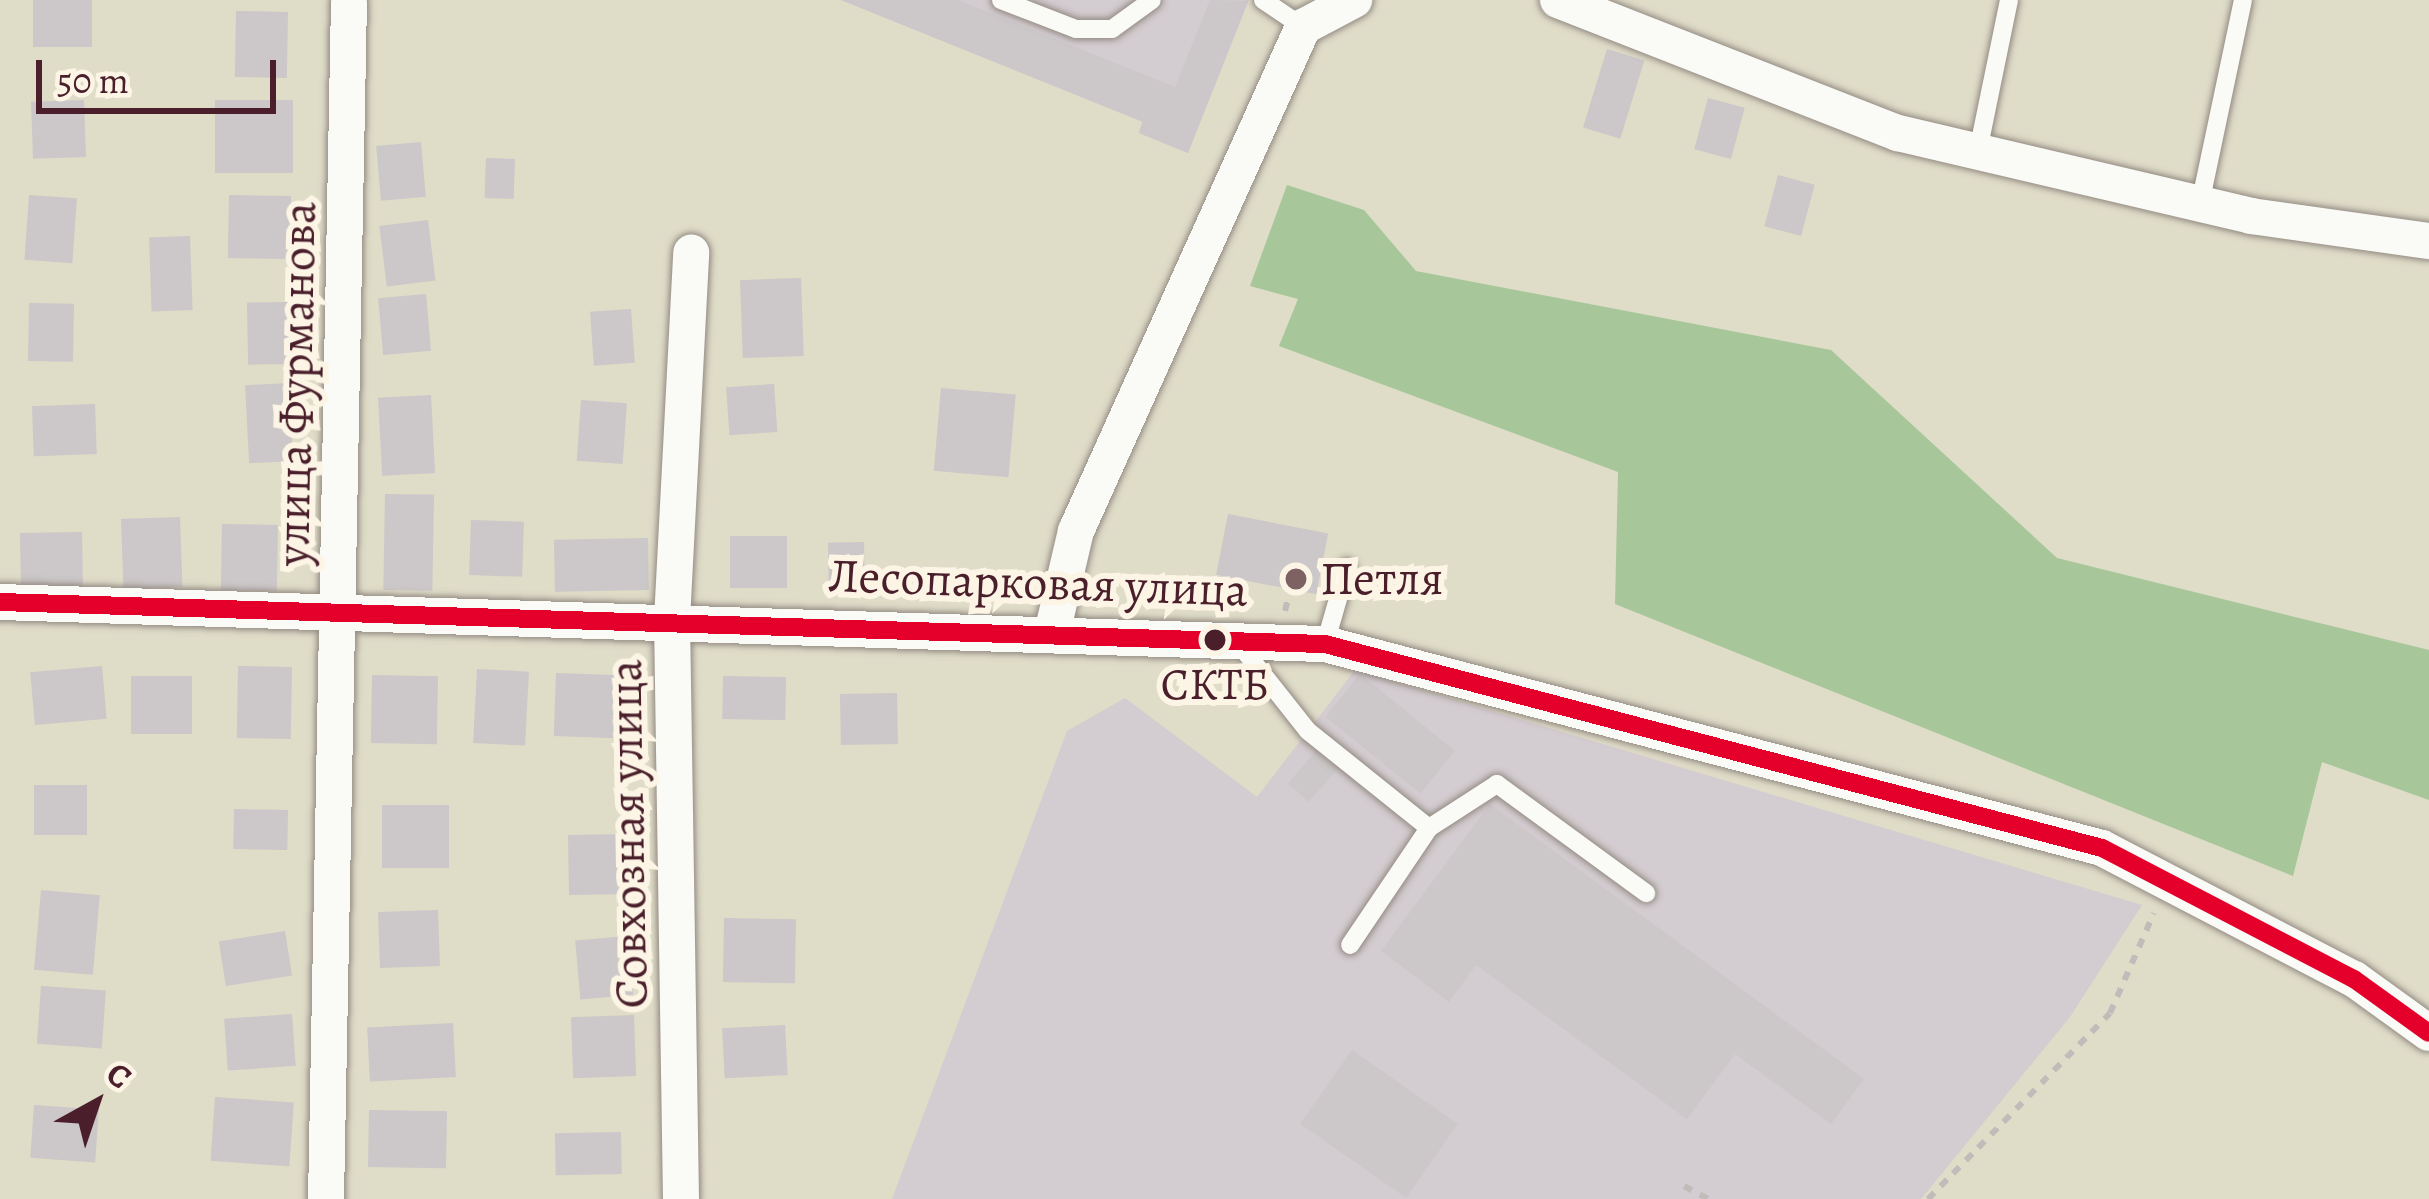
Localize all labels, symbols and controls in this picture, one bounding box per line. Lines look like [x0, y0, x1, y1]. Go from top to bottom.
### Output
scale bar [42, 36, 282, 110]
text: 50 m [57, 56, 129, 105]
street label: улица Фурманова [264, 201, 328, 567]
street label: Лесопарковая улица [827, 547, 1249, 619]
place label: Петля [1320, 550, 1443, 608]
marker: Петля [1283, 566, 1309, 592]
marker: СКТБ [1204, 629, 1226, 651]
place label: СКТБ [1161, 658, 1269, 712]
street label: Совхозная улица [596, 659, 660, 1009]
north arrow [36, 1043, 156, 1163]
text: С [97, 1051, 142, 1099]

